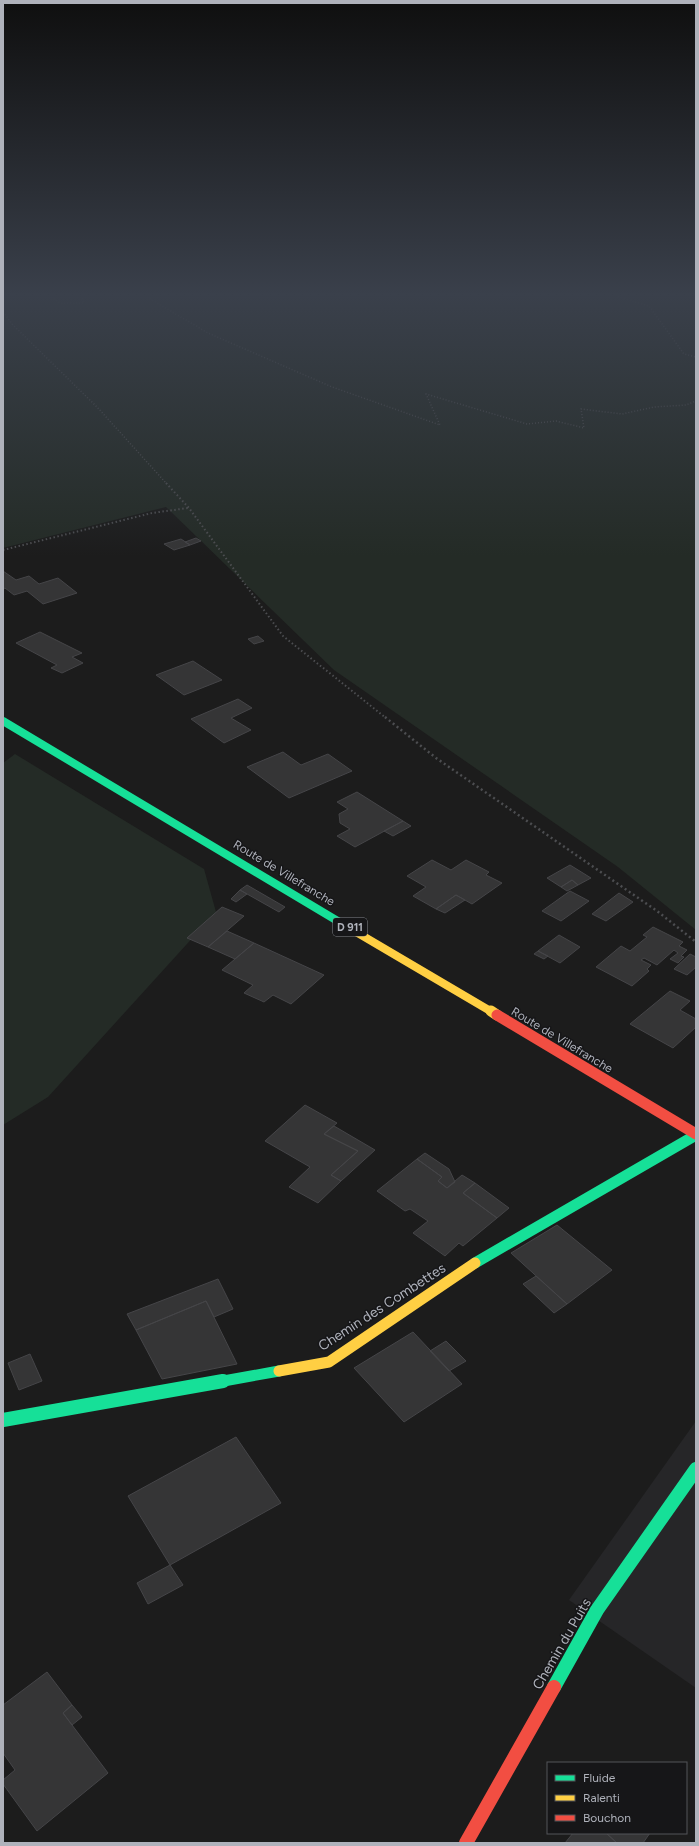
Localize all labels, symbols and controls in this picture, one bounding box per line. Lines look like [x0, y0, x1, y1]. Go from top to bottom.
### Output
street label: Route de Villefranche [231, 837, 338, 909]
road number: D 911 [333, 918, 367, 936]
street label: Route de Villefranche [509, 1004, 616, 1076]
street label: Chemin des Combettes [315, 1259, 449, 1355]
street label: Chemin du Puits [529, 1595, 595, 1693]
legend [547, 1762, 687, 1834]
text: Fluide [583, 1771, 616, 1785]
text: Ralenti [583, 1791, 620, 1805]
text: Bouchon [583, 1811, 631, 1825]

